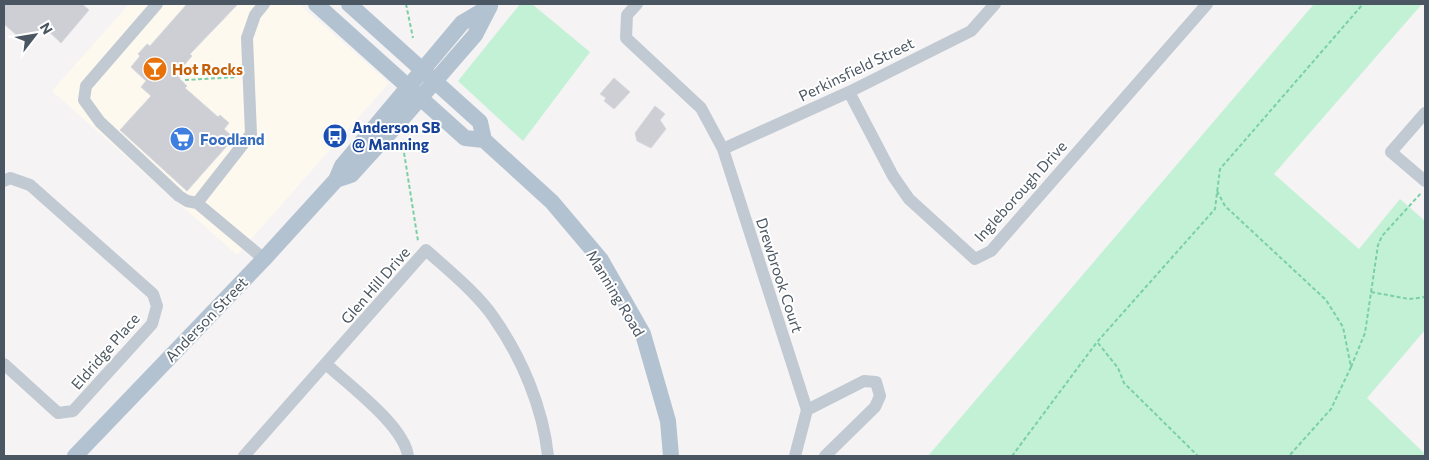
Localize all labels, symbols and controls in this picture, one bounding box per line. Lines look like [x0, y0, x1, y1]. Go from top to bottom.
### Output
north arrow [10, 10, 60, 60]
text: N [37, 19, 57, 37]
street label: Perkinsfield Street [795, 33, 917, 105]
bar icon: Hot Rocks [142, 56, 168, 82]
place label: Hot Rocks [172, 60, 243, 78]
place label: Anderson SB @ Manning [352, 118, 441, 153]
bus stop icon: Anderson SB @ Manning [322, 123, 348, 149]
supermarket icon: Foodland [169, 126, 195, 152]
place label: Foodland [200, 130, 265, 148]
street label: Ingleborough Drive [970, 137, 1070, 245]
street label: Drewbrook Court [753, 215, 807, 335]
street label: Glen Hill Drive [337, 243, 413, 327]
street label: Manning Road [583, 246, 649, 340]
street label: Anderson Street [161, 273, 251, 365]
street label: Eldridge Place [67, 309, 143, 393]

